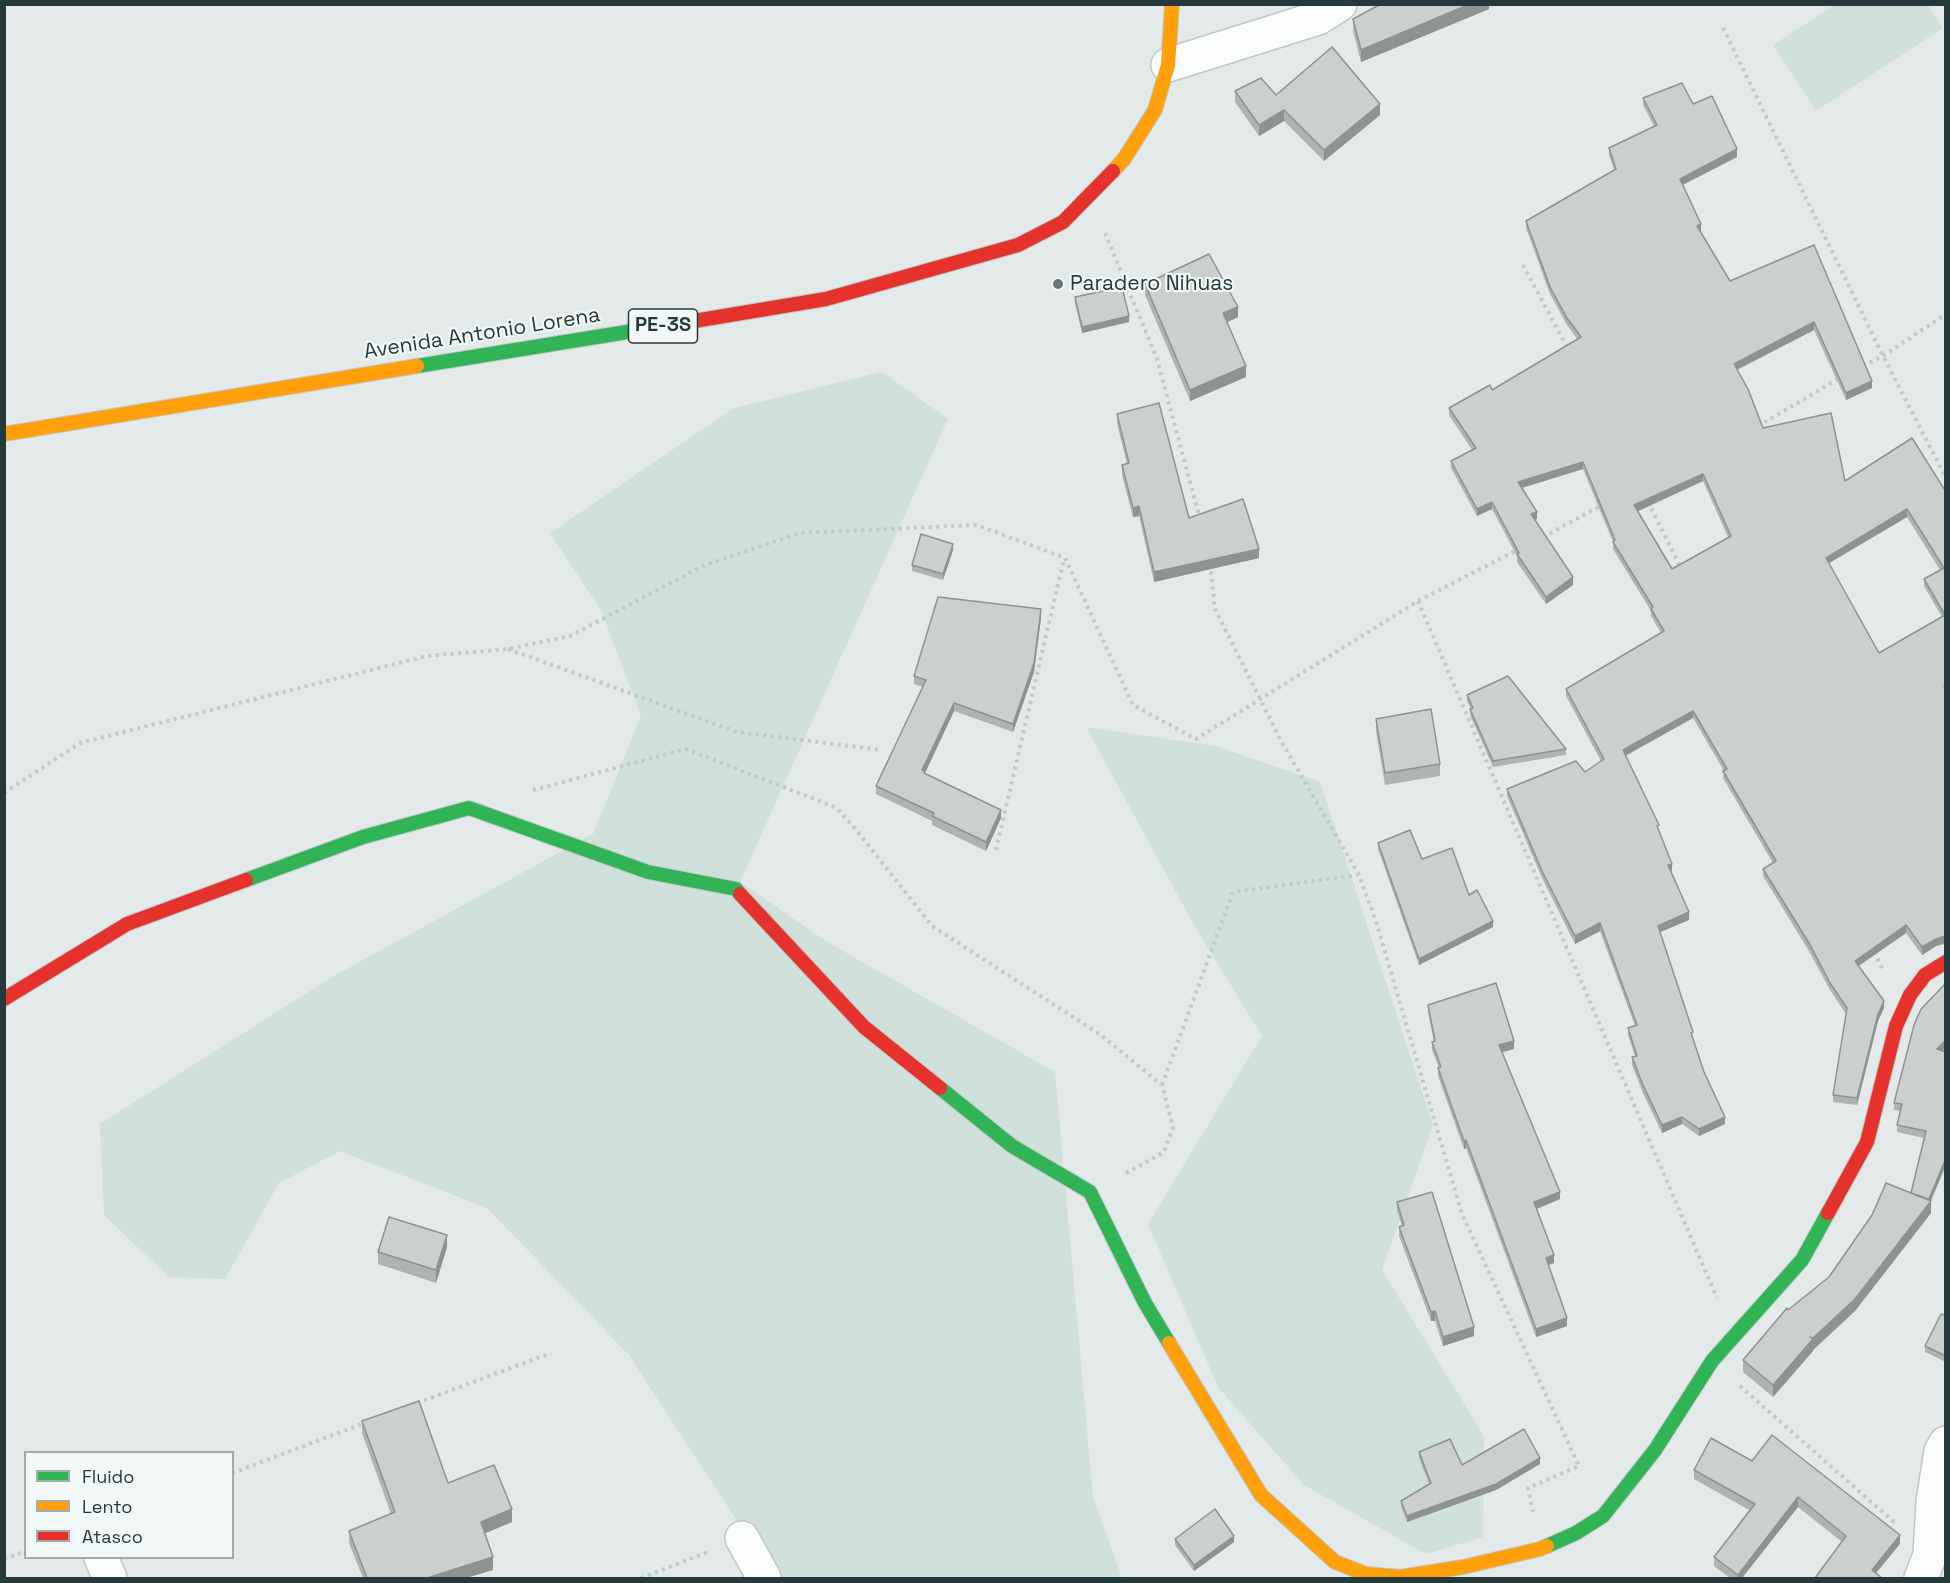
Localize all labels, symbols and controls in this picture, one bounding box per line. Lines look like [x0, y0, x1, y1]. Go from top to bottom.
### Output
place label: Paradero Nihuas [1070, 271, 1233, 297]
marker: Paradero Nihuas [1051, 277, 1065, 291]
street label: Avenida Antonio Lorena [362, 303, 602, 365]
road number: PE-3S [628, 309, 698, 343]
legend [24, 1451, 234, 1559]
text: Fluido [82, 1465, 134, 1488]
text: Lento [82, 1495, 132, 1518]
text: Atasco [82, 1525, 143, 1548]

